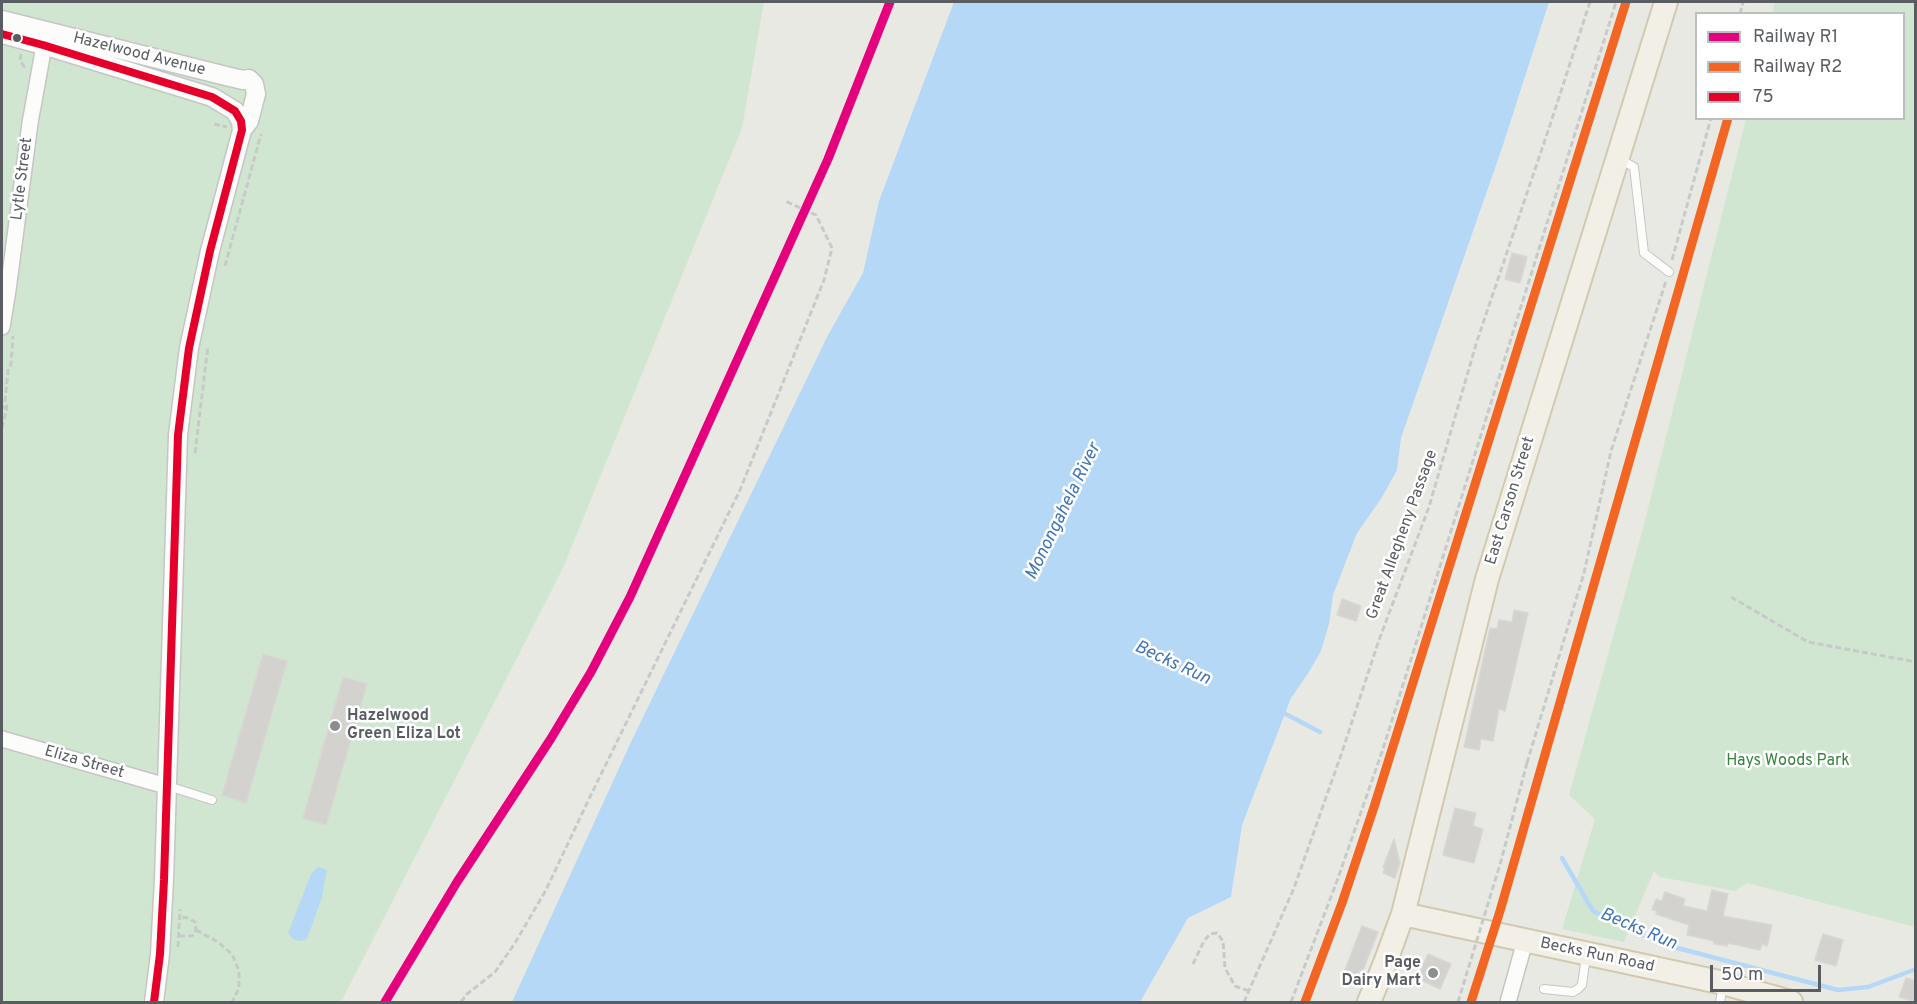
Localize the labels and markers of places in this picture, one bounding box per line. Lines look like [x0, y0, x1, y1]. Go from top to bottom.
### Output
unlabelled marker [11, 32, 23, 44]
place label: Hazelwood Green Eliza Lot [347, 707, 461, 745]
marker: Hazelwood Green Eliza Lot [328, 719, 342, 733]
place label: Page Dairy Mart [1342, 954, 1421, 992]
marker: Page Dairy Mart [1426, 966, 1440, 980]

